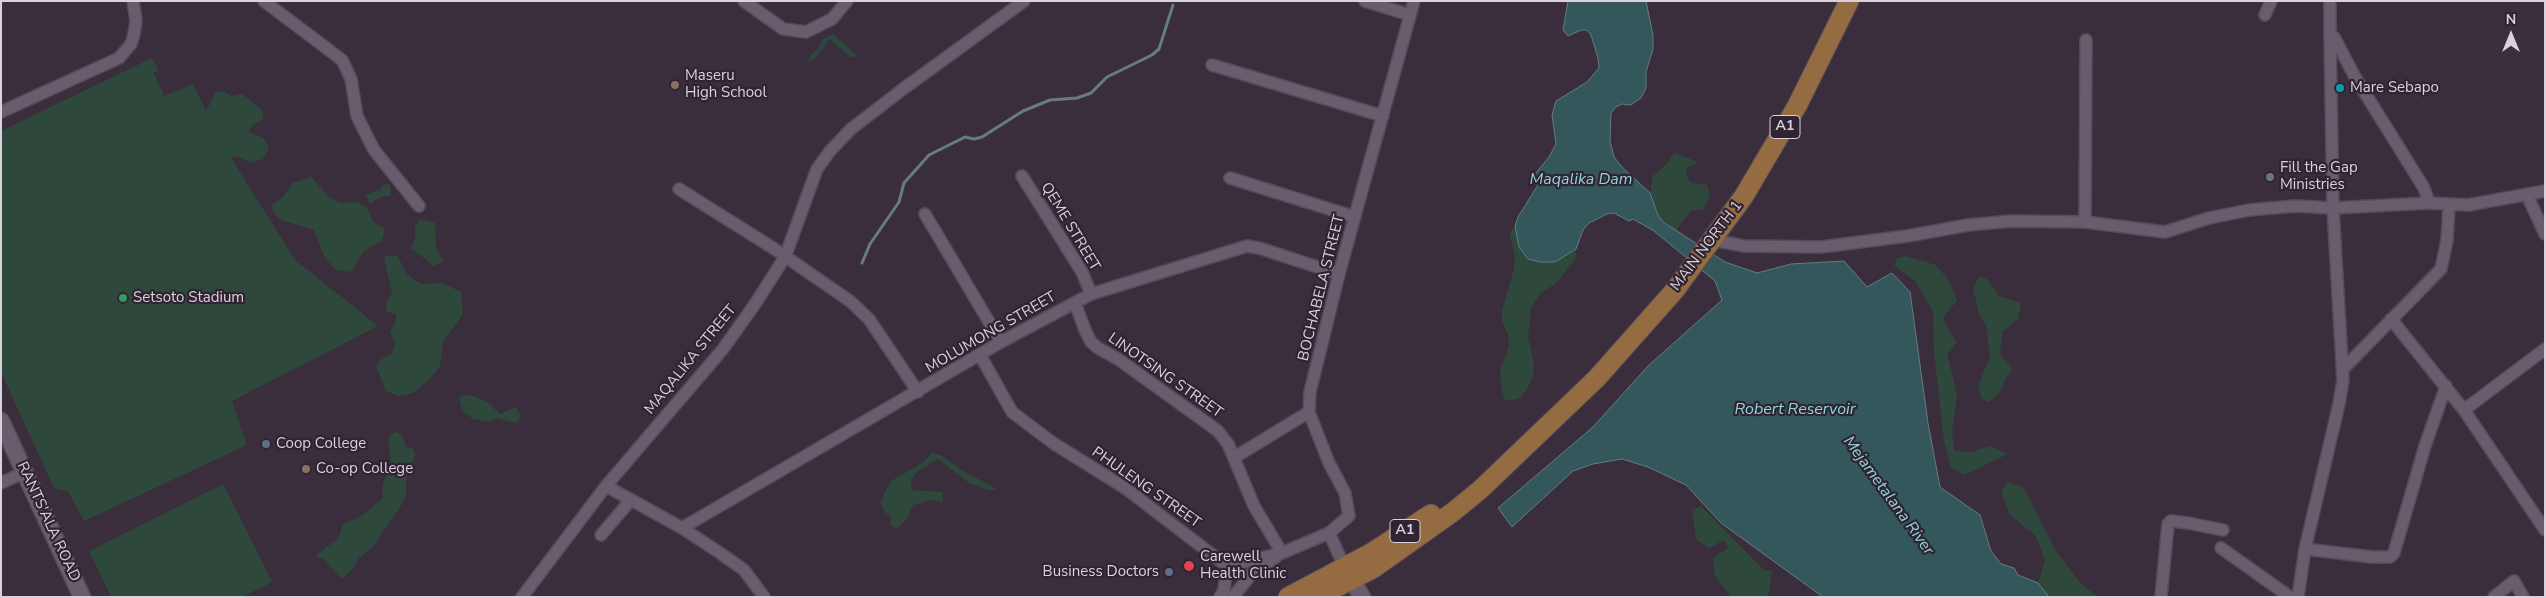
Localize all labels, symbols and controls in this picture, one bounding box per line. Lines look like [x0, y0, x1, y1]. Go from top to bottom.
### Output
north arrow [2486, 10, 2536, 60]
text: N [2506, 10, 2516, 29]
place label: Maseru High School [685, 67, 767, 102]
marker: Maseru High School [669, 79, 681, 91]
place label: Mare Sebapo [2350, 79, 2439, 97]
marker: Mare Sebapo [2334, 82, 2346, 94]
road number: A1 [1770, 115, 1800, 138]
place label: Fill the Gap Ministries [2280, 159, 2358, 194]
water label: Maqalika Dam [1530, 170, 1632, 190]
marker: Fill the Gap Ministries [2264, 171, 2276, 183]
street label: QEME STREET [1037, 179, 1103, 275]
street label: MAIN NORTH 1 [1667, 197, 1747, 295]
street label: BOCHABELA STREET [1295, 213, 1349, 363]
street label: MOLUMONG STREET [923, 288, 1059, 378]
place label: Setsoto Stadium [133, 289, 244, 307]
marker: Setsoto Stadium [117, 292, 129, 304]
street label: MAQALIKA STREET [641, 302, 741, 418]
street label: LINOTSING STREET [1104, 330, 1226, 422]
water label: Robert Reservoir [1734, 400, 1856, 420]
water label: Mejametalana River [1838, 433, 1938, 559]
place label: Coop College [276, 435, 366, 453]
marker: Coop College [260, 438, 272, 450]
street label: PHULENG STREET [1088, 444, 1204, 532]
street label: RANTS'ALA ROAD [12, 459, 84, 585]
place label: Co-op College [316, 460, 413, 478]
marker: Co-op College [300, 463, 312, 475]
road number: A1 [1390, 520, 1420, 542]
place label: Carewell Health Clinic [1200, 548, 1286, 583]
marker: Carewell Health Clinic [1182, 559, 1196, 573]
place label: Business Doctors [1043, 563, 1159, 581]
marker: Business Doctors [1163, 566, 1175, 578]

